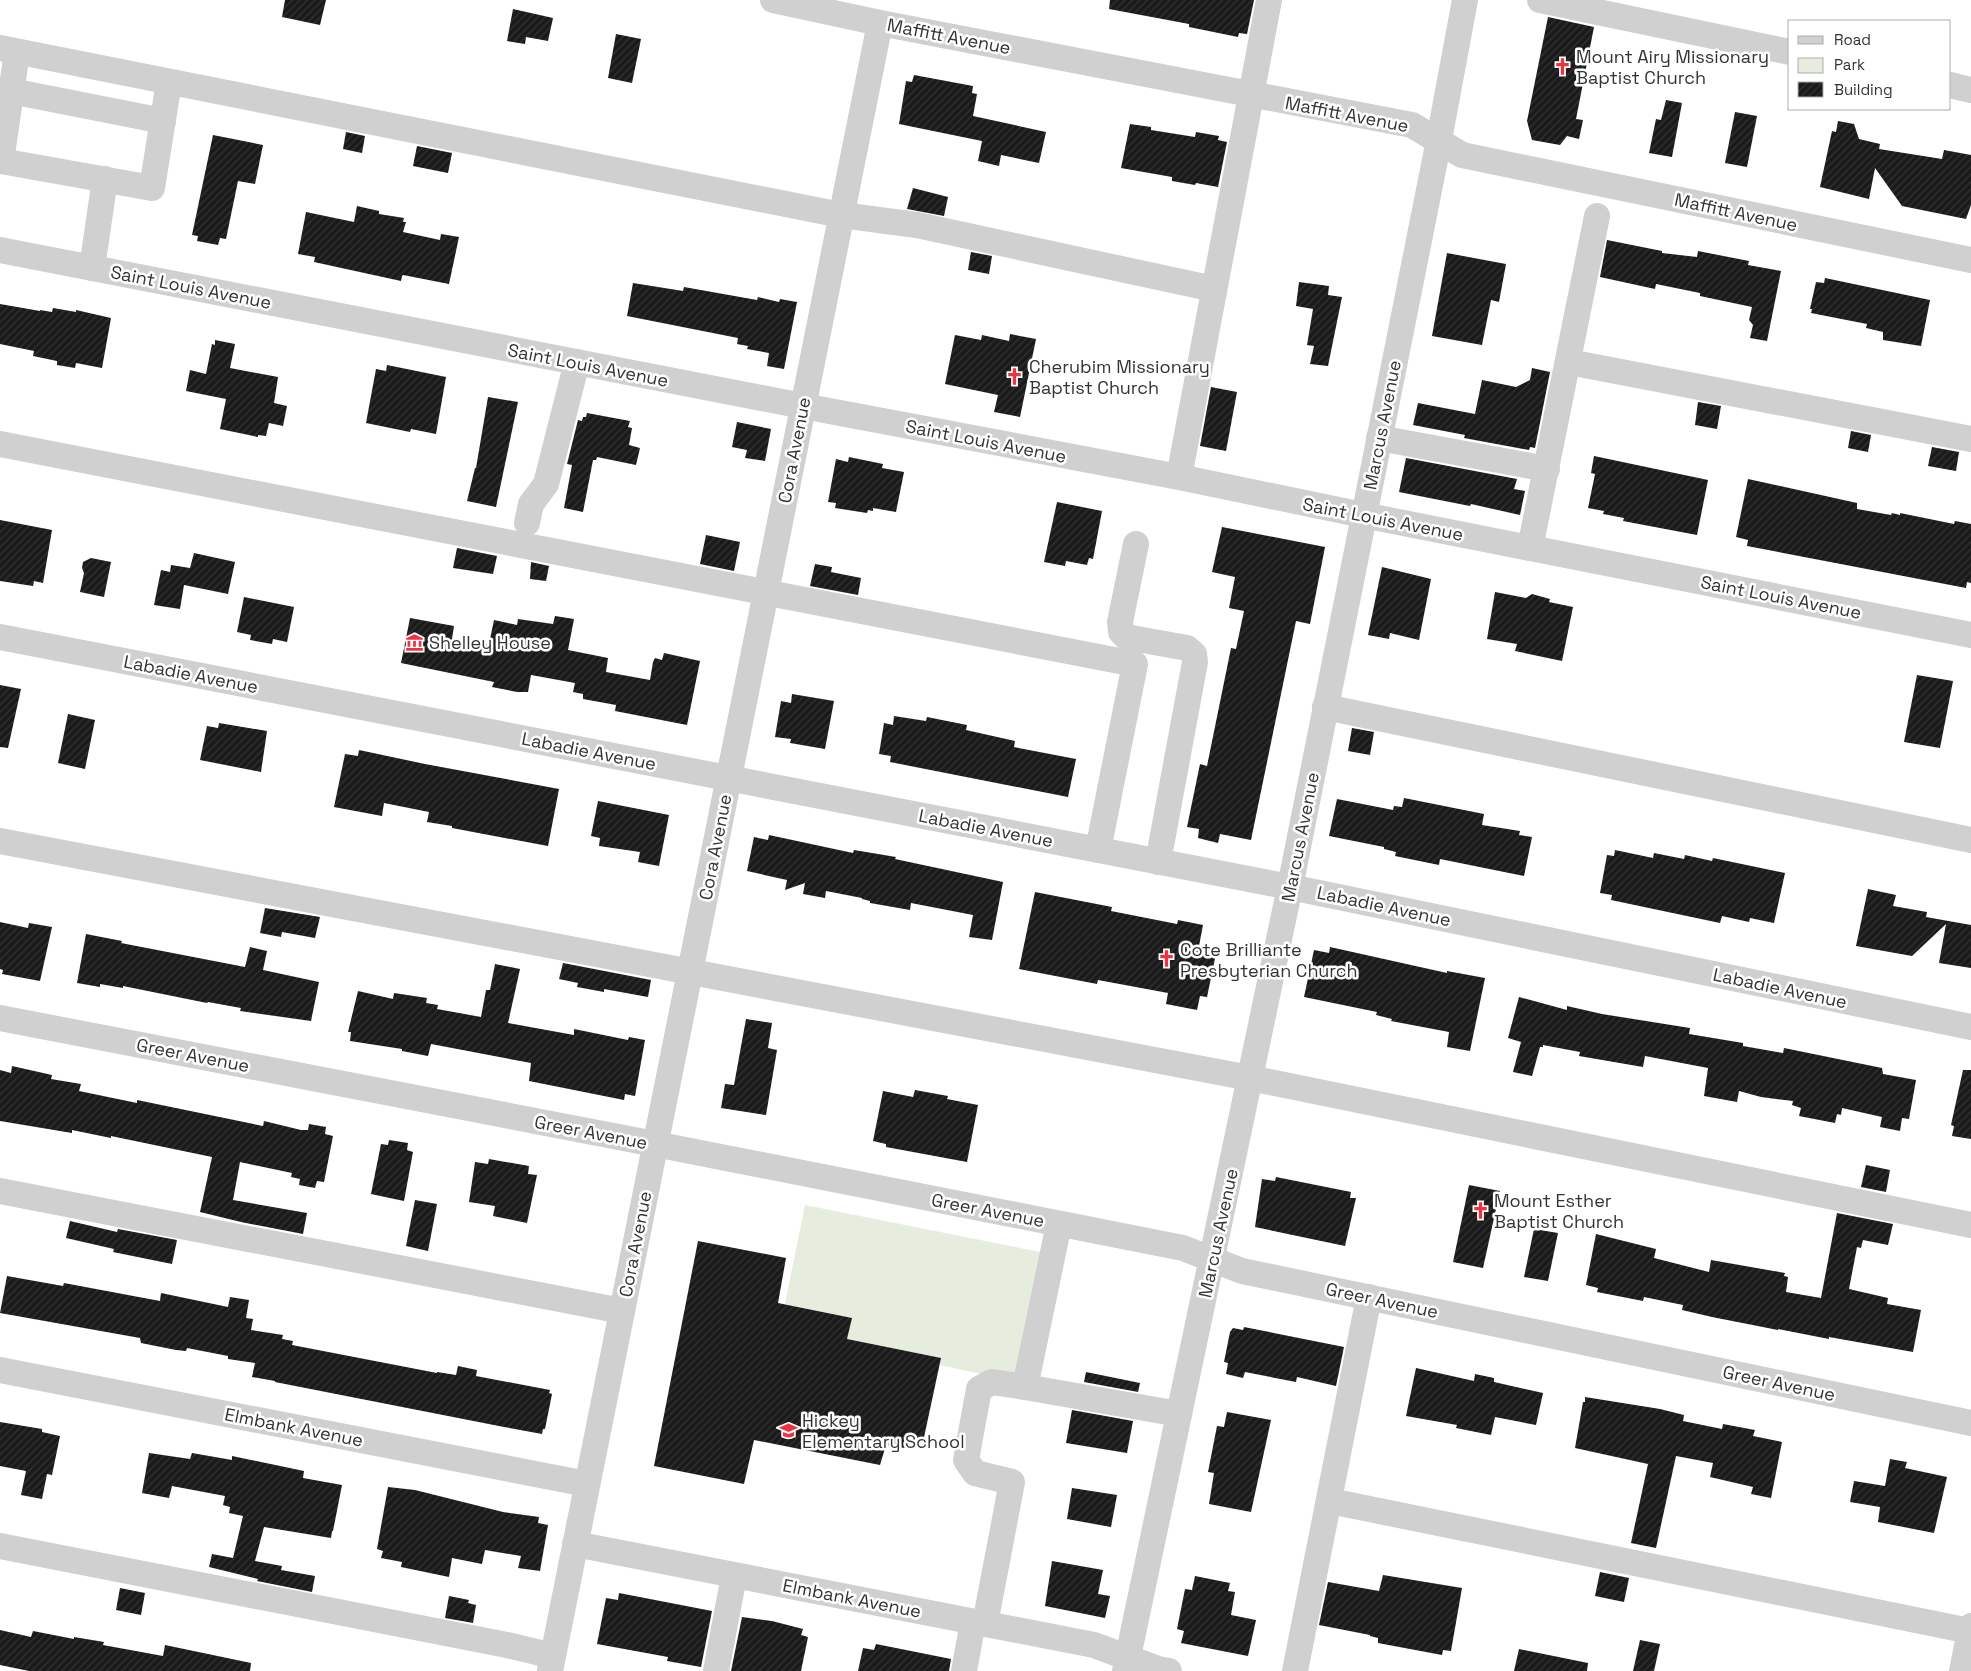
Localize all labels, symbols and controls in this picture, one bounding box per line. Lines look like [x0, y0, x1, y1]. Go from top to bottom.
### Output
street label: Maffitt Avenue [885, 13, 1013, 59]
legend [1788, 20, 1951, 110]
text: Road [1834, 30, 1871, 49]
place label: Mount Airy Missionary Baptist Church [1576, 45, 1769, 89]
text: Park [1834, 55, 1865, 74]
church icon: Mount Airy Missionary Baptist Church [1552, 56, 1572, 76]
text: Building [1834, 80, 1893, 99]
street label: Maffitt Avenue [1283, 91, 1411, 137]
street label: Maffitt Avenue [1672, 188, 1800, 236]
street label: Saint Louis Avenue [109, 260, 273, 314]
street label: Saint Louis Avenue [506, 338, 670, 392]
place label: Cherubim Missionary Baptist Church [1029, 355, 1210, 399]
street label: Marcus Avenue [1358, 358, 1406, 492]
church icon: Cherubim Missionary Baptist Church [1005, 366, 1025, 386]
street label: Cora Avenue [772, 395, 816, 505]
street label: Saint Louis Avenue [904, 414, 1068, 468]
street label: Saint Louis Avenue [1301, 492, 1465, 546]
street label: Saint Louis Avenue [1699, 570, 1863, 624]
place label: Shelley House [429, 631, 551, 654]
museum icon: Shelley House [405, 632, 425, 652]
street label: Labadie Avenue [122, 650, 260, 698]
street label: Labadie Avenue [520, 727, 658, 775]
street label: Marcus Avenue [1276, 770, 1324, 904]
street label: Cora Avenue [693, 792, 737, 902]
street label: Labadie Avenue [917, 804, 1055, 852]
street label: Labadie Avenue [1315, 881, 1453, 931]
place label: Cote Brilliante Presbyterian Church [1180, 938, 1358, 982]
church icon: Cote Brilliante Presbyterian Church [1156, 949, 1176, 969]
street label: Labadie Avenue [1711, 963, 1849, 1013]
street label: Greer Avenue [135, 1033, 251, 1077]
street label: Greer Avenue [533, 1110, 649, 1154]
street label: Marcus Avenue [1193, 1166, 1243, 1300]
street label: Greer Avenue [930, 1188, 1046, 1232]
street label: Cora Avenue [613, 1189, 657, 1299]
place label: Mount Esther Baptist Church [1494, 1189, 1624, 1233]
church icon: Mount Esther Baptist Church [1470, 1200, 1490, 1220]
street label: Greer Avenue [1324, 1277, 1440, 1323]
street label: Greer Avenue [1721, 1360, 1837, 1406]
street label: Elmbank Avenue [223, 1402, 365, 1452]
place label: Hickey Elementary School [802, 1409, 965, 1453]
school or university icon: Hickey Elementary School [778, 1420, 798, 1440]
street label: Elmbank Avenue [781, 1573, 923, 1623]

